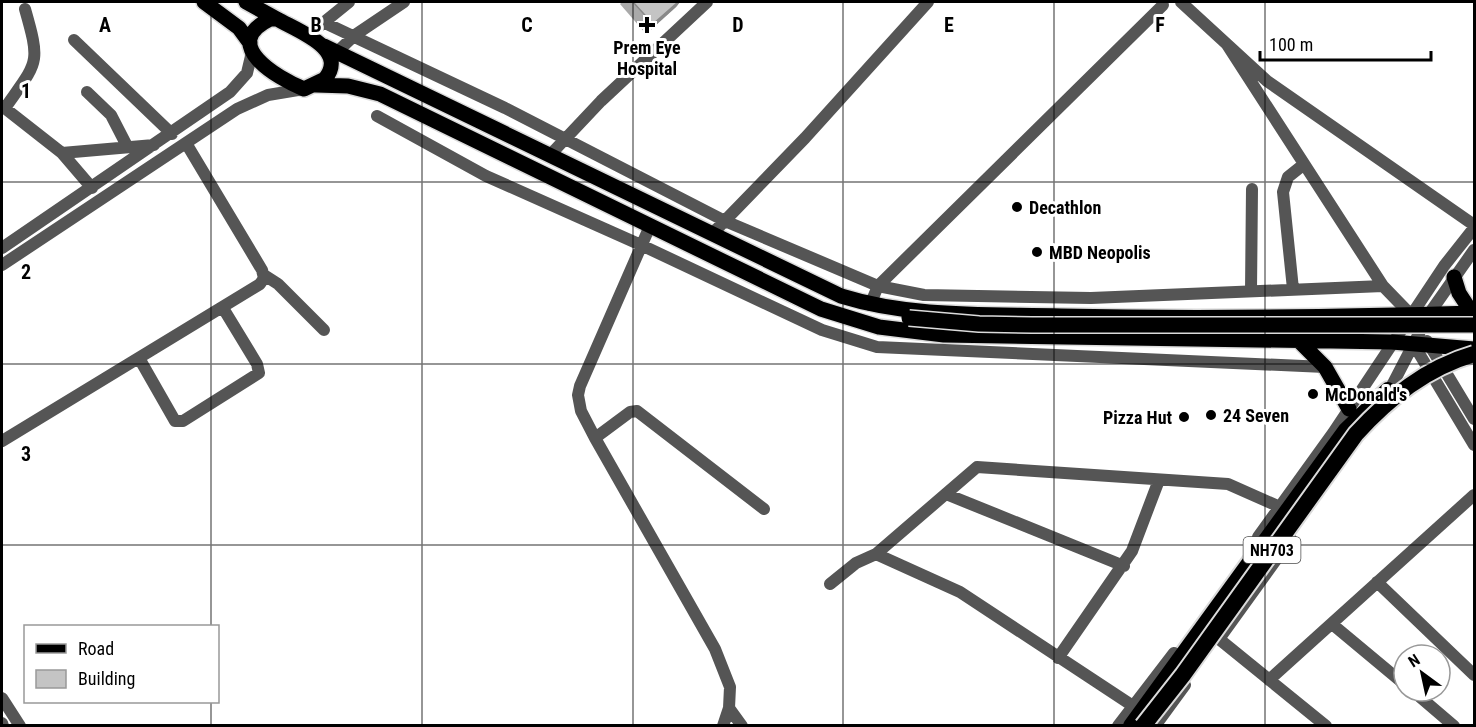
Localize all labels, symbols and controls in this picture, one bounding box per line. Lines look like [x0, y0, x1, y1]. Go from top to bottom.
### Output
text: A [99, 13, 111, 37]
text: B [310, 13, 322, 37]
text: C [521, 13, 533, 37]
text: D [732, 13, 744, 37]
text: E [944, 13, 954, 37]
text: F [1155, 13, 1165, 37]
marker: Prem Eye Hospital [638, 16, 656, 34]
scale bar [1260, 24, 1431, 62]
text: 100 m [1269, 34, 1313, 55]
place label: Prem Eye Hospital [613, 37, 681, 79]
text: 1 [21, 79, 31, 103]
place label: Decathlon [1029, 197, 1101, 218]
marker: Decathlon [1010, 200, 1024, 214]
place label: MBD Neopolis [1049, 242, 1151, 263]
marker: MBD Neopolis [1030, 245, 1044, 259]
text: 2 [21, 260, 31, 284]
place label: McDonald's [1325, 384, 1407, 405]
marker: McDonald's [1306, 387, 1320, 401]
place label: 24 Seven [1223, 405, 1289, 426]
place label: Pizza Hut [1103, 407, 1172, 428]
marker: 24 Seven [1204, 408, 1218, 422]
marker: Pizza Hut [1177, 410, 1191, 424]
text: 3 [21, 442, 31, 466]
road number: NH703 [1244, 537, 1300, 563]
legend [24, 625, 219, 703]
text: Road [78, 638, 114, 659]
north arrow [1392, 643, 1452, 703]
text: N [1405, 650, 1423, 671]
text: Building [78, 668, 135, 689]

